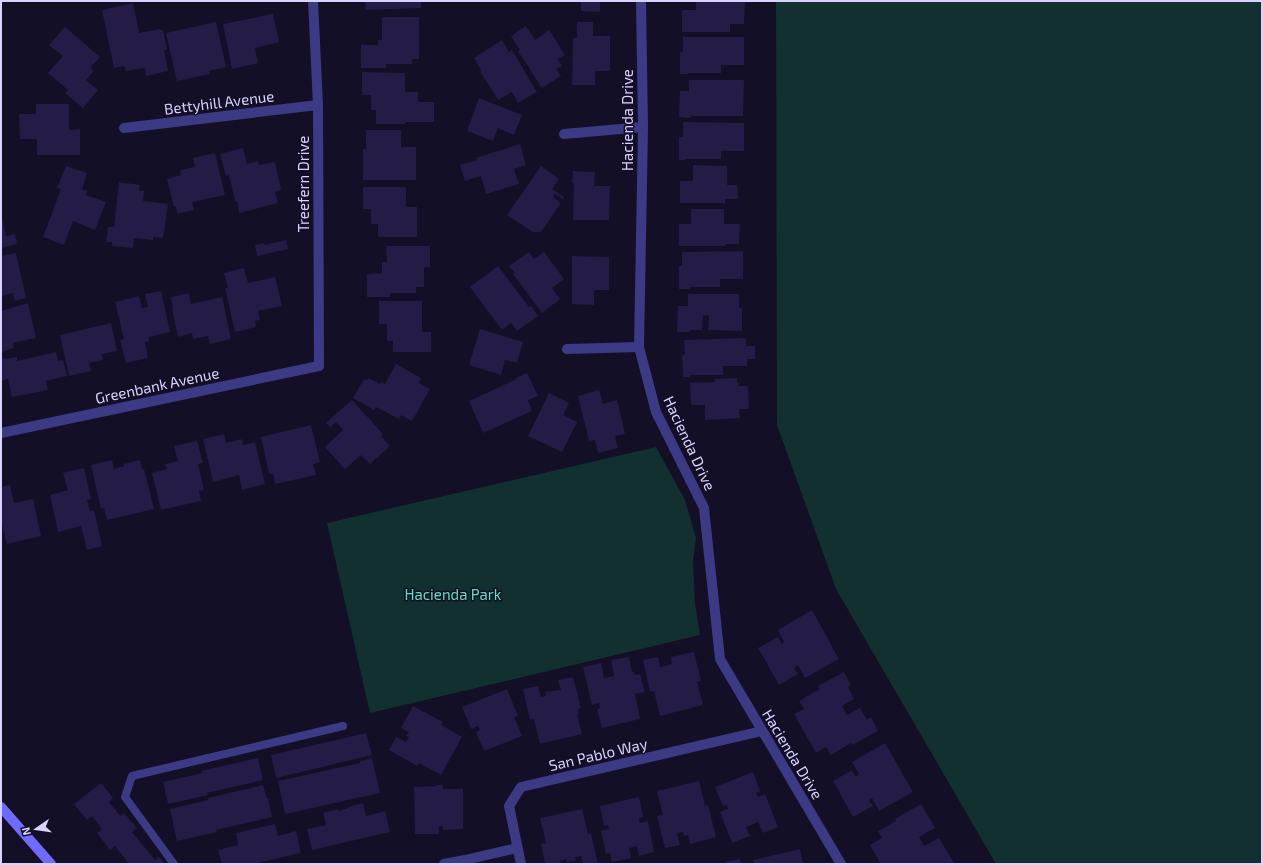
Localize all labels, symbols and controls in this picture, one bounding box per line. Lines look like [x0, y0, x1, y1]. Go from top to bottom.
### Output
street label: Hacienda Drive [618, 69, 636, 171]
street label: Bettyhill Avenue [163, 86, 275, 118]
street label: Treefern Drive [294, 136, 312, 232]
street label: Greenbank Avenue [93, 363, 221, 407]
street label: Hacienda Drive [660, 393, 720, 493]
park label: Hacienda Park [405, 585, 502, 603]
street label: Hacienda Drive [759, 706, 827, 802]
street label: San Pablo Way [547, 734, 649, 774]
north arrow [16, 809, 56, 849]
text: N [19, 826, 33, 837]

